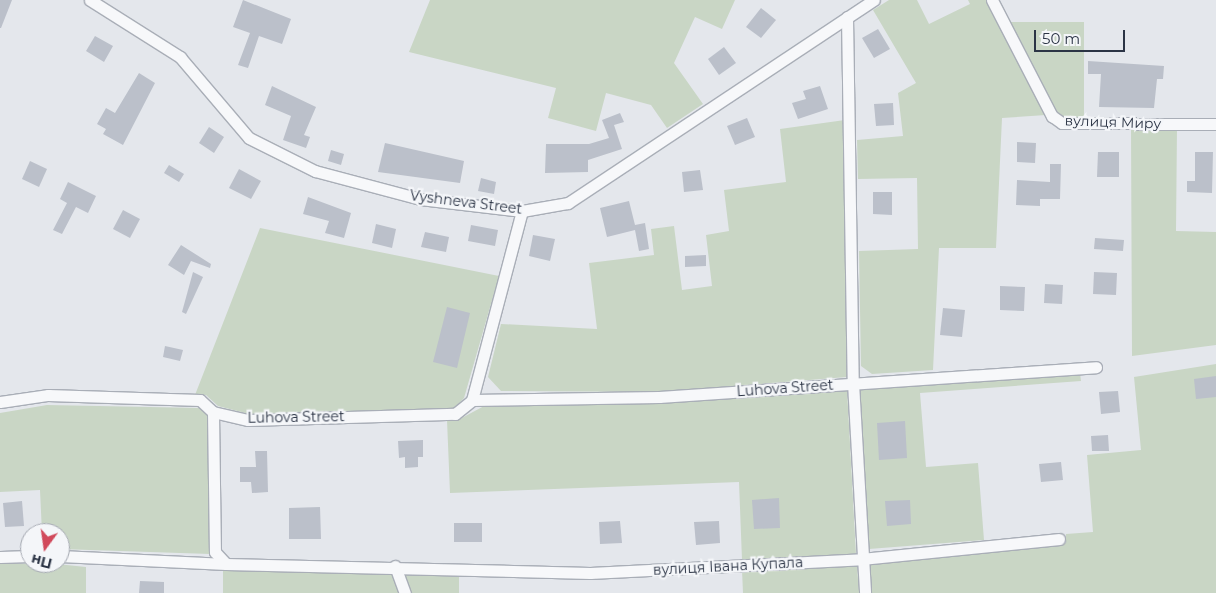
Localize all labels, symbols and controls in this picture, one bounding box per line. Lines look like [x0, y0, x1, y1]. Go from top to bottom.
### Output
scale bar [1036, 20, 1127, 52]
text: 50 m [1042, 29, 1080, 48]
street label: вулиця Миру [1064, 112, 1162, 132]
street label: Vyshneva Street [409, 187, 523, 217]
street label: Luhova Street [736, 376, 834, 400]
street label: Luhova Street [247, 408, 345, 426]
north arrow [20, 523, 70, 573]
text: Пн [29, 550, 54, 573]
street label: вулиця Івана Купала [652, 554, 804, 578]

